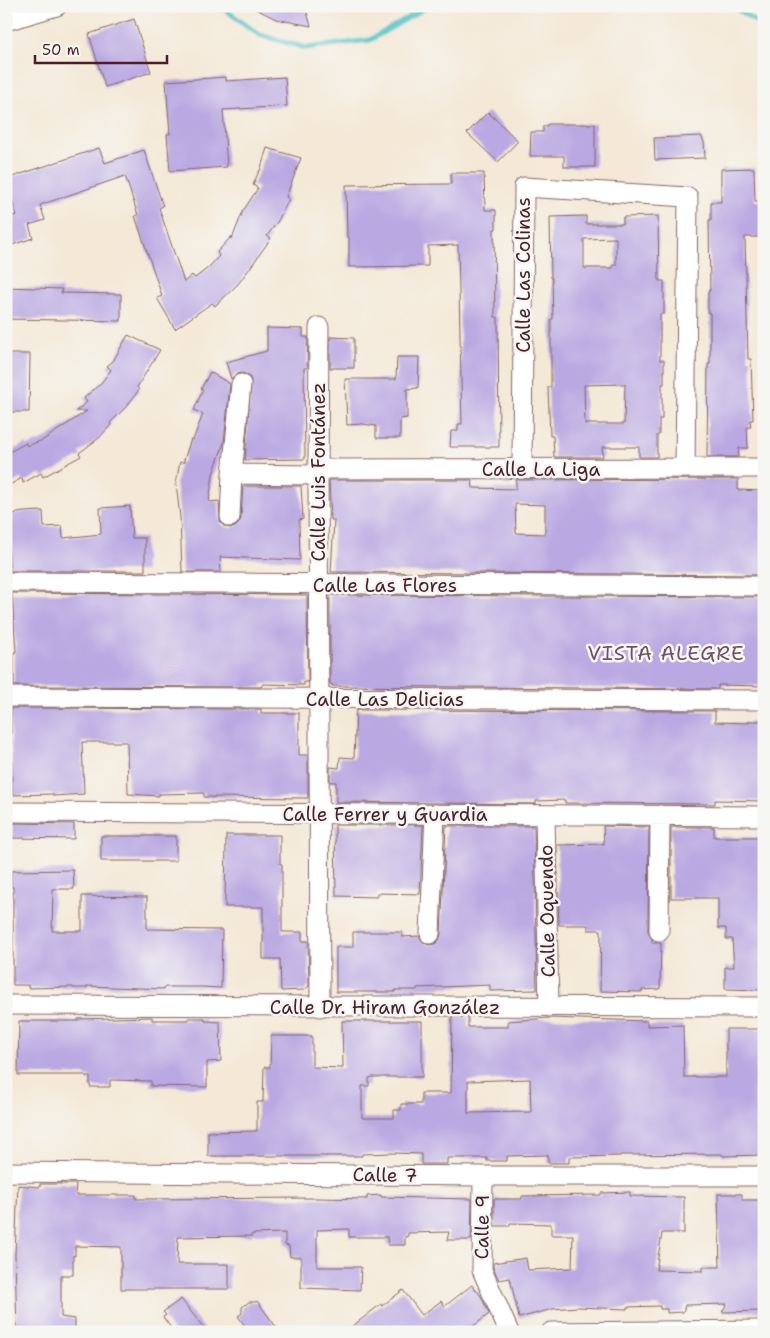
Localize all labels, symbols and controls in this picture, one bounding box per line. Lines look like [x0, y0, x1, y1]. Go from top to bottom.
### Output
scale bar [35, 32, 168, 64]
text: 50 m [42, 40, 80, 60]
street label: Calle Las Colinas [511, 197, 536, 353]
street label: Calle Luis Fontánez [306, 383, 331, 561]
street label: Calle La Liga [482, 457, 600, 482]
street label: Calle Las Flores [313, 573, 457, 598]
district label: VISTA ALEGRE [588, 640, 744, 666]
street label: Calle Las Delicias [306, 687, 464, 712]
street label: Calle Ferrer y Guardia [282, 802, 488, 827]
street label: Calle Oquendo [533, 844, 561, 978]
street label: Calle Dr. Hiram González [270, 995, 500, 1020]
street label: Calle 7 [352, 1162, 418, 1188]
street label: Calle 9 [469, 1194, 495, 1260]

